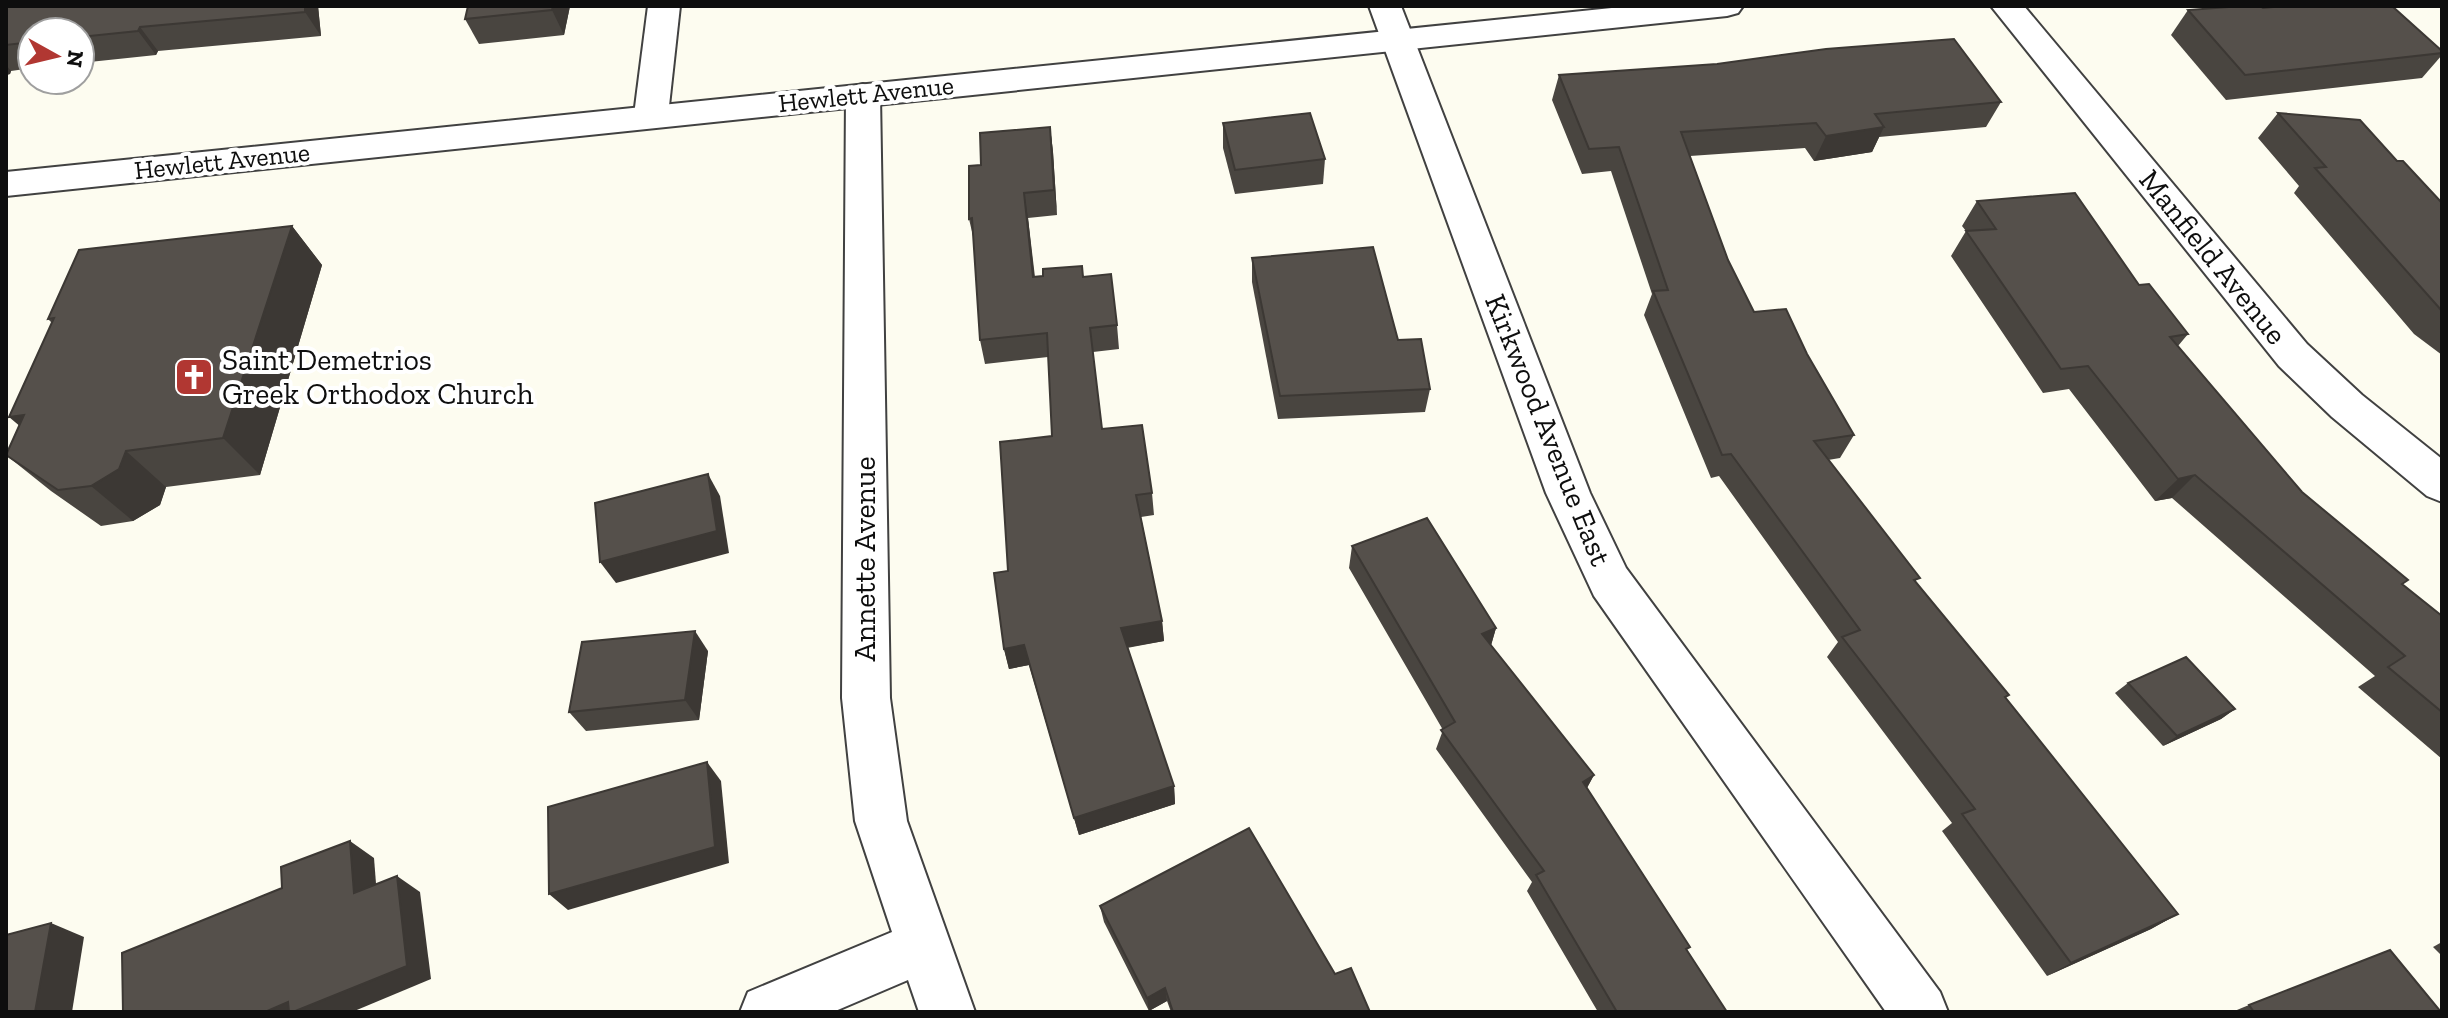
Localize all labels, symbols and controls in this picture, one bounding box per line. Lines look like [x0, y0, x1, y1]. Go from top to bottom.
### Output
north arrow [16, 16, 96, 96]
text: N [61, 49, 90, 69]
street label: Hewlett Avenue [777, 69, 955, 119]
street label: Hewlett Avenue [133, 136, 311, 186]
street label: Manfield Avenue [2132, 162, 2294, 352]
street label: Kirkwood Avenue East [1477, 289, 1619, 571]
place label: Saint Demetrios Greek Orthodox Church [222, 342, 534, 412]
church icon: Saint Demetrios Greek Orthodox Church [173, 356, 215, 398]
street label: Annette Avenue [847, 456, 883, 662]

